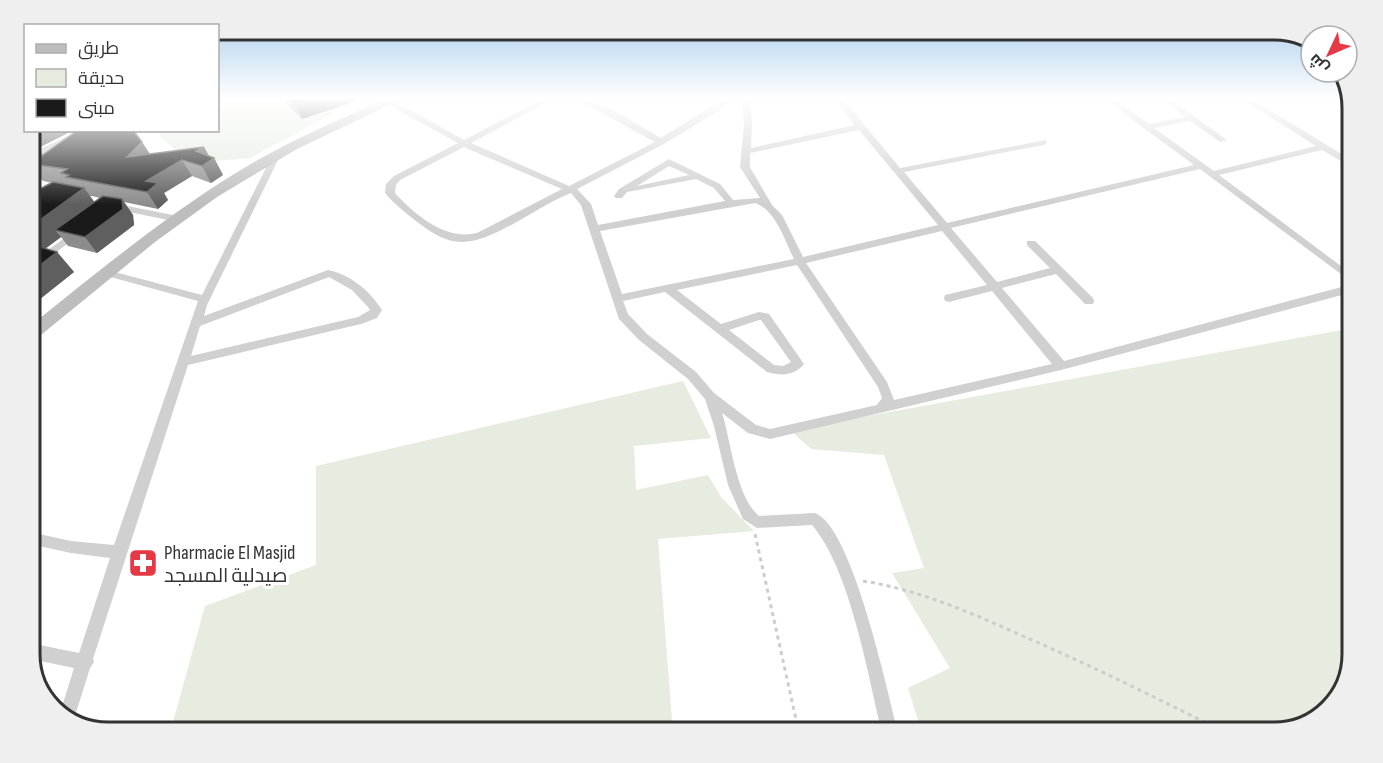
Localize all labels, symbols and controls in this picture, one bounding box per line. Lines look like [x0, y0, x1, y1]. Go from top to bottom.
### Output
legend [24, 24, 219, 132]
north arrow [1299, 24, 1359, 84]
text: طريق [78, 38, 119, 60]
text: ش [1305, 49, 1333, 77]
text: حديقة [78, 68, 124, 89]
text: مبنى [78, 98, 115, 119]
place label: Pharmacie El Masjid صيدلية المسجد [164, 541, 295, 588]
pharmacy icon: Pharmacie El Masjid صيدلية المسجد [127, 547, 159, 579]

